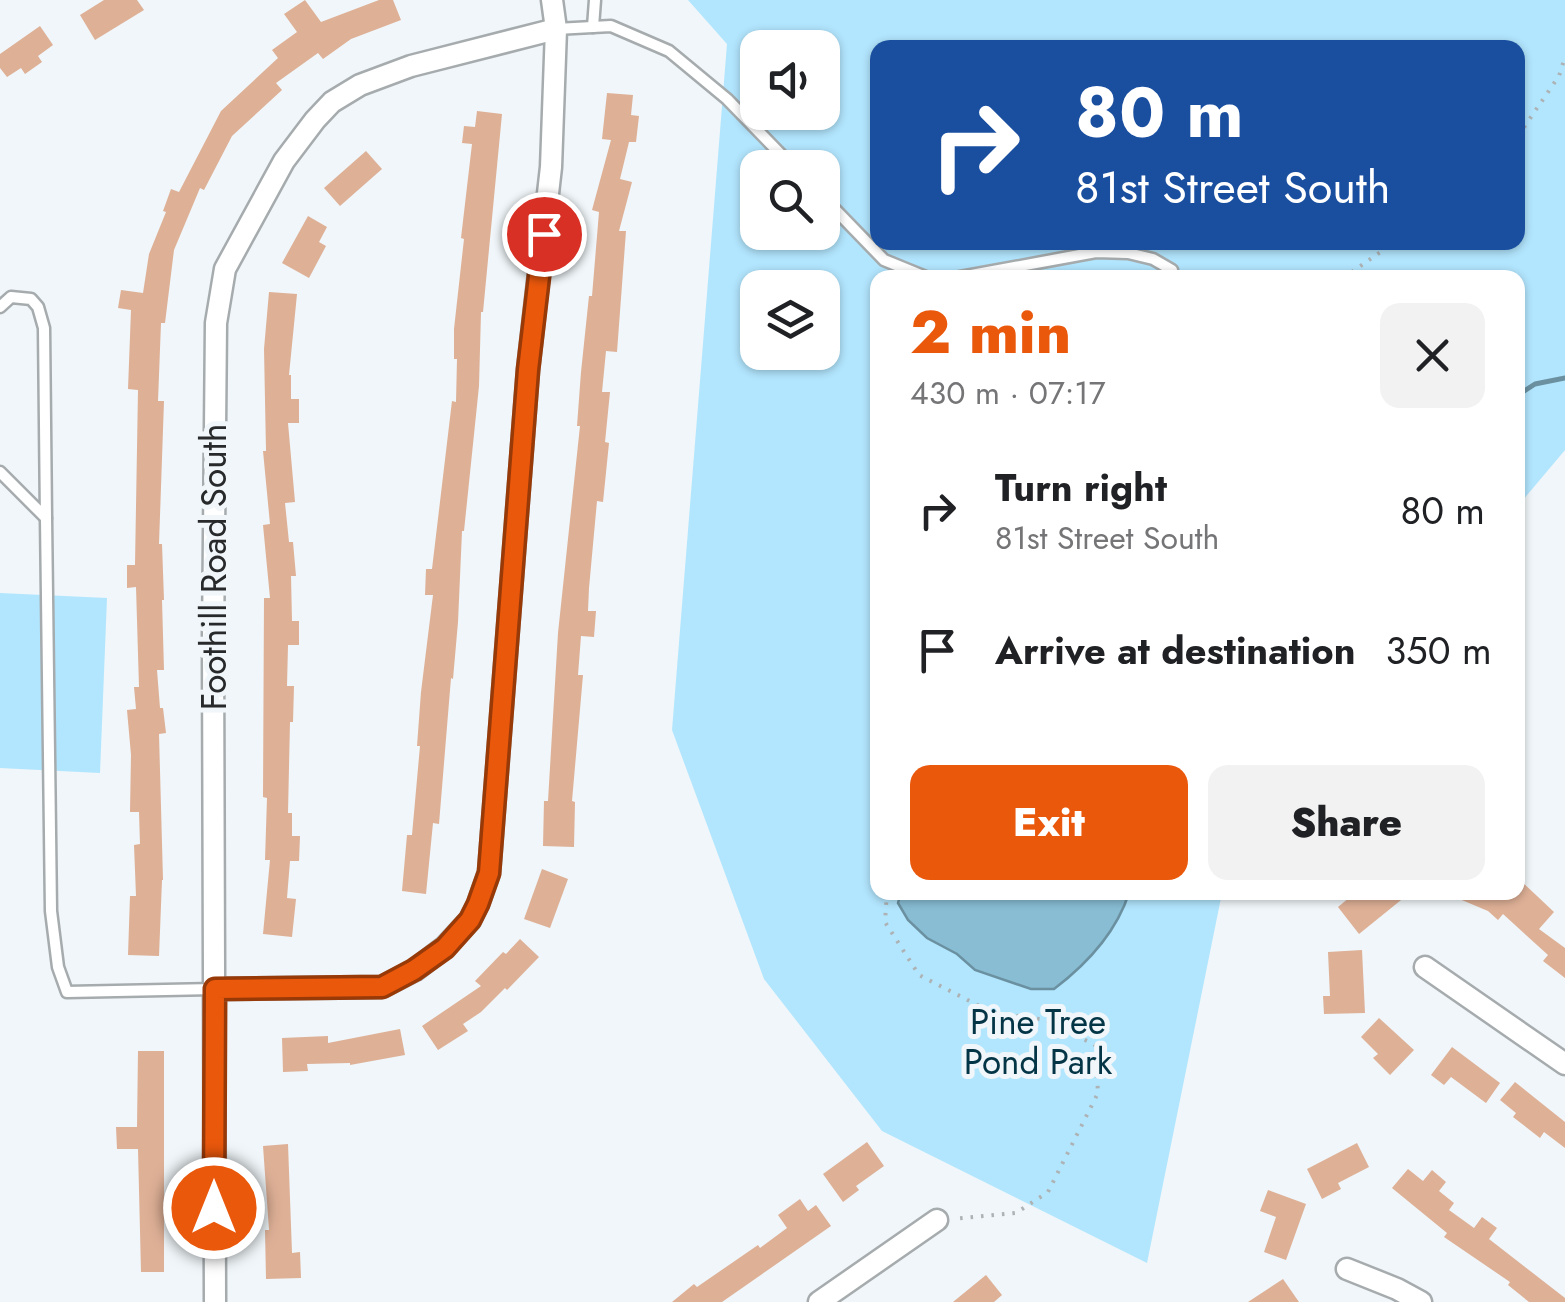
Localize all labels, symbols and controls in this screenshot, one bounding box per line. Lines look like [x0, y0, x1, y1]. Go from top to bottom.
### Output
map controls [740, 30, 840, 370]
button: sound [740, 30, 840, 130]
text: 80 m [1075, 62, 1244, 163]
icon: right [910, 80, 1040, 210]
button: search [740, 150, 840, 250]
text: 81st Street South [1075, 155, 1390, 220]
pin [502, 192, 587, 277]
icon: arrive [517, 207, 572, 262]
button: layers [740, 270, 840, 370]
text: 2 min [910, 289, 1071, 376]
button: close [1380, 303, 1485, 408]
text: 430 m · 07:17 [910, 370, 1106, 416]
street label: Foothill Road South [189, 424, 239, 710]
text: Turn right [995, 460, 1167, 515]
icon: right [910, 483, 965, 538]
text: 80 m [1400, 483, 1485, 538]
text: 81st Street South [995, 515, 1219, 561]
icon: arrive [910, 623, 965, 678]
text: Arrive at destination [995, 623, 1356, 678]
text: 350 m [1386, 623, 1492, 678]
button: Exit [910, 765, 1188, 880]
button: Share [1208, 765, 1485, 880]
park label: Pine Tree Pond Park [964, 997, 1113, 1087]
position arrow [162, 1156, 266, 1260]

